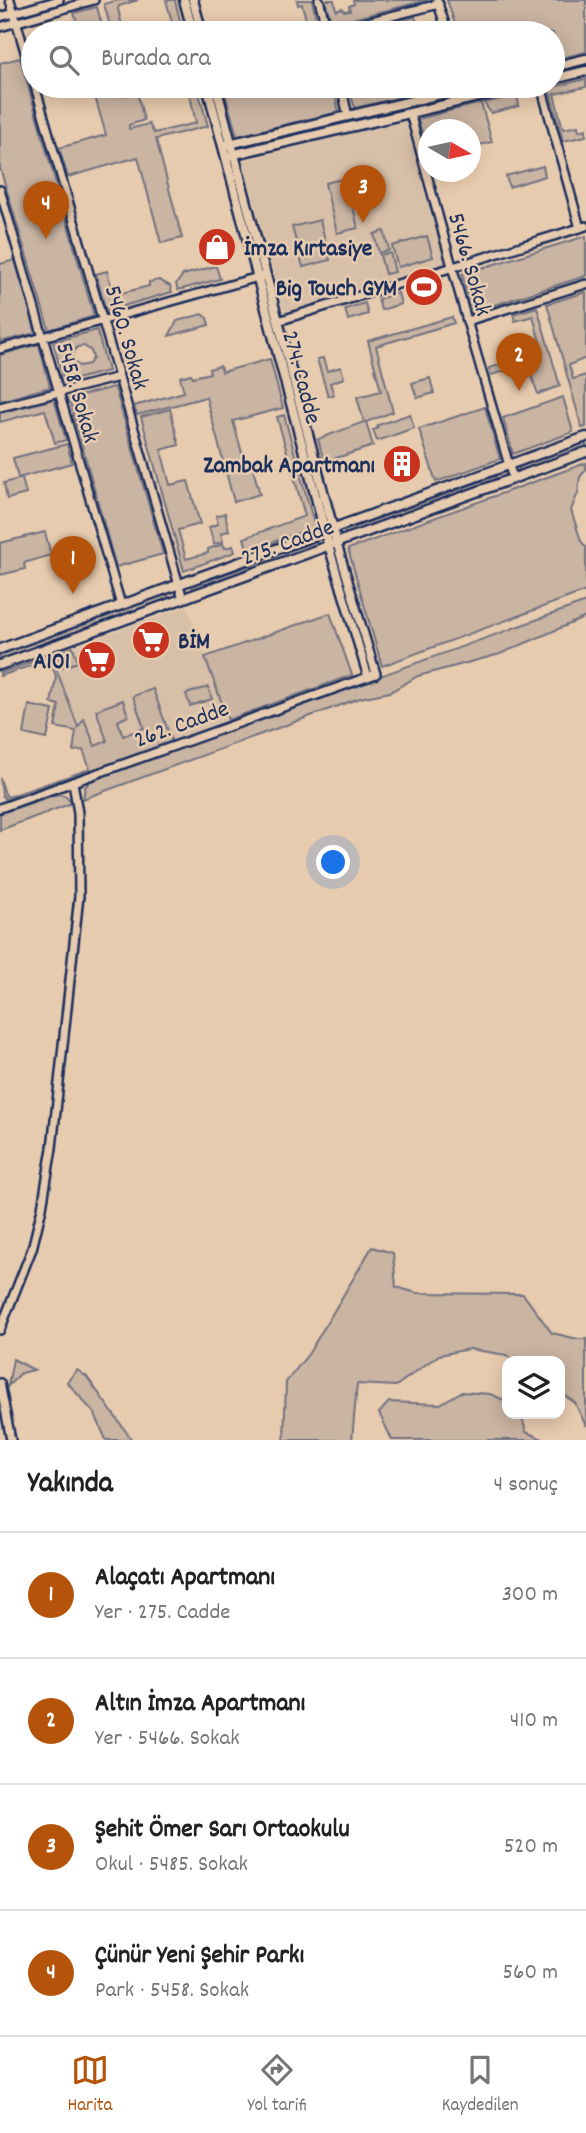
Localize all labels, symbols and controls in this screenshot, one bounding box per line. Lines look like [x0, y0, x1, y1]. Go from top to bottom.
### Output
search box [21, 21, 565, 98]
icon: search [45, 41, 83, 79]
text: Burada ara [101, 41, 211, 78]
north arrow [418, 119, 481, 182]
pin: 3 [340, 165, 386, 223]
pin: 4 [23, 181, 69, 239]
street label: 5466. Sokak [437, 209, 499, 321]
shop icon: İmza Kırtasiye [196, 226, 238, 268]
place label: İmza Kırtasiye [244, 233, 373, 267]
sports icon: Big Touch GYM [403, 266, 445, 308]
place label: Big Touch GYM [276, 273, 397, 307]
street label: 5460. Sokak [94, 281, 156, 394]
street label: 274. Cadde [271, 327, 329, 428]
pin: 2 [496, 333, 542, 391]
street label: 5458. Sokak [46, 338, 107, 447]
building icon: Zambak Apartmanı [381, 443, 423, 485]
place label: Zambak Apartmanı [203, 450, 375, 484]
street label: 275. Cadde [237, 511, 339, 576]
pin: 1 [50, 536, 96, 594]
supermarket icon: BİM [130, 619, 172, 661]
place label: BİM [178, 626, 210, 660]
supermarket icon: A101 [76, 639, 118, 681]
place label: A101 [33, 646, 70, 680]
street label: 262. Cadde [130, 693, 234, 759]
your location [316, 845, 350, 879]
map controls [502, 1356, 565, 1419]
button: layers [502, 1356, 565, 1419]
text: Yakında [28, 1464, 113, 1507]
text: 4 sonuç [493, 1469, 558, 1502]
text: Alaçatı Apartmanı [95, 1560, 275, 1597]
text: 1 [48, 1579, 54, 1612]
text: 300 m [502, 1579, 558, 1612]
text: Yer · 275. Cadde [95, 1597, 230, 1630]
text: Altın İmza Apartmanı [95, 1686, 305, 1723]
text: 2 [46, 1705, 56, 1738]
text: 410 m [510, 1705, 558, 1738]
text: Yer · 5466. Sokak [95, 1723, 240, 1756]
text: Şehit Ömer Sarı Ortaokulu [95, 1812, 350, 1849]
text: 3 [46, 1831, 56, 1864]
text: 520 m [504, 1831, 558, 1864]
text: Okul · 5485. Sokak [95, 1849, 248, 1882]
text: Çünür Yeni Şehir Parkı [95, 1938, 304, 1975]
text: 4 [46, 1957, 56, 1990]
text: 560 m [502, 1957, 558, 1990]
text: Park · 5458. Sokak [95, 1975, 249, 2008]
tab: Harita [67, 2051, 113, 2120]
tab: Yol tarifi [247, 2051, 307, 2120]
tab: Kaydedilen [442, 2051, 519, 2120]

